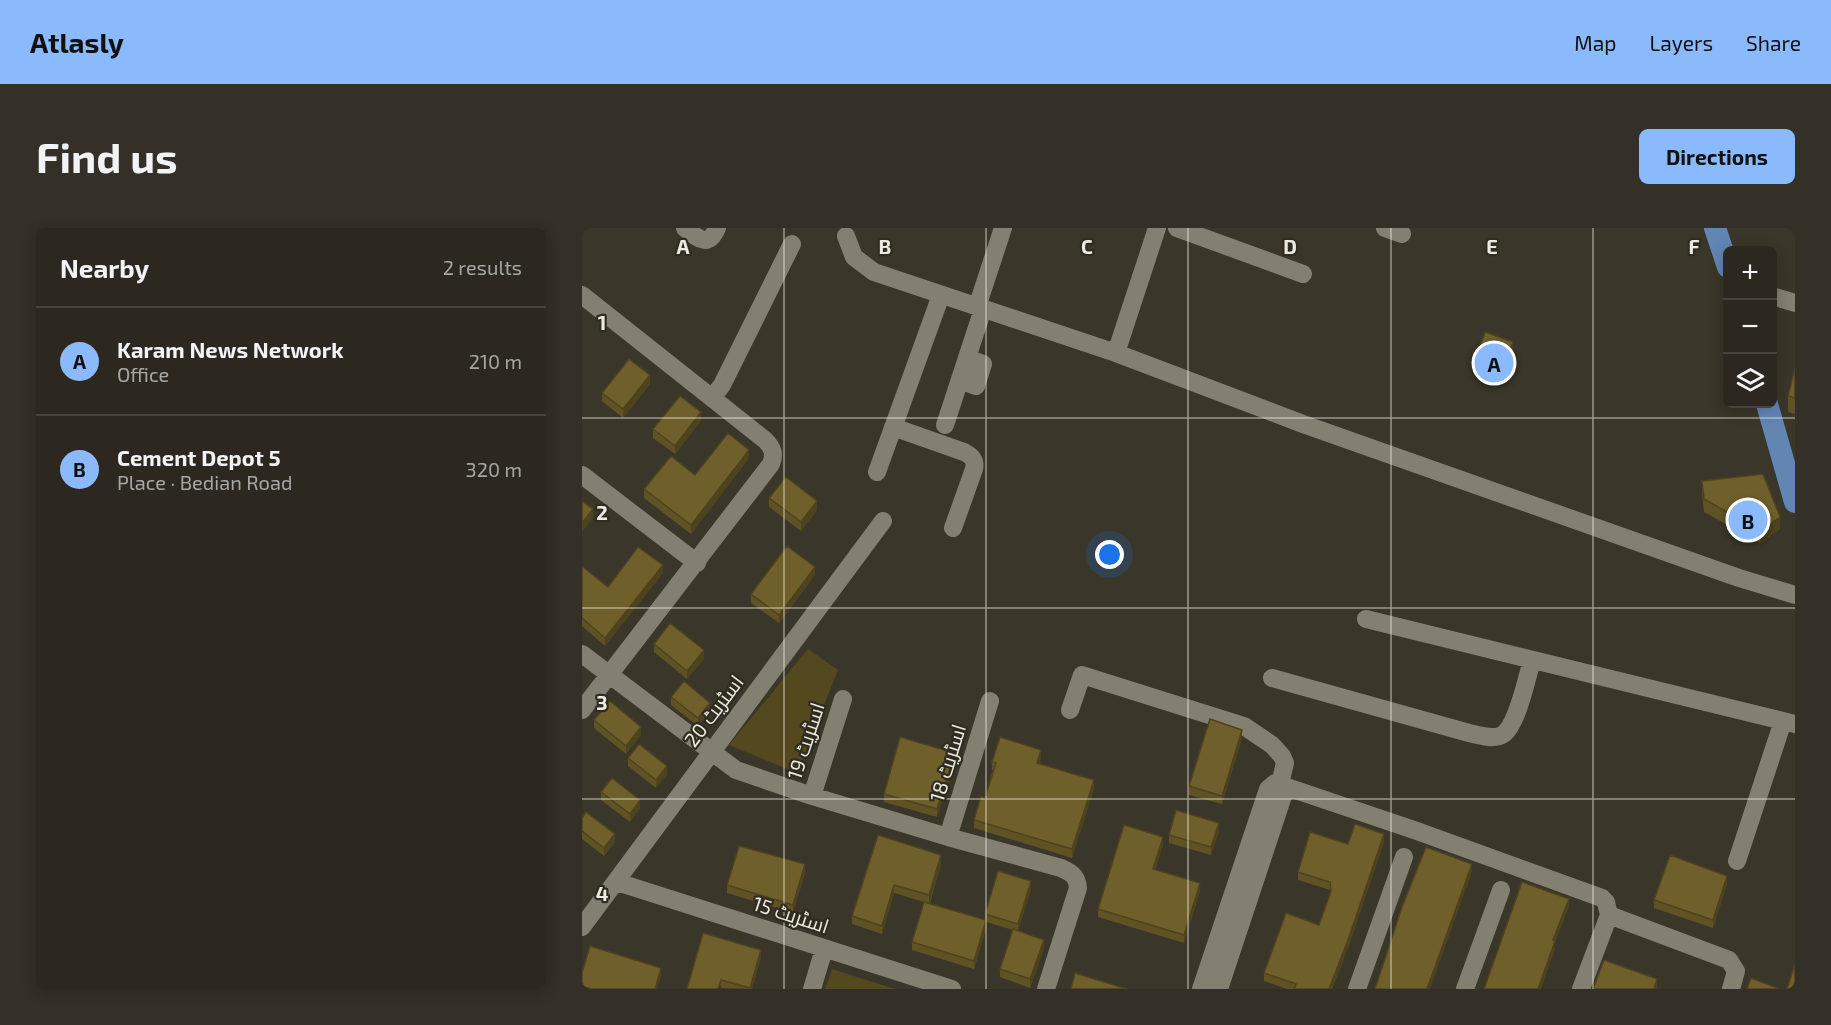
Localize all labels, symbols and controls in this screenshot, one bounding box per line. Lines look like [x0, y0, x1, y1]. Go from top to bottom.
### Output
text: Atlasly [30, 25, 124, 59]
text: Map [1574, 30, 1616, 55]
text: Layers [1649, 30, 1713, 55]
text: Share [1746, 30, 1801, 55]
button: Directions [1639, 129, 1795, 184]
text: Find us [36, 131, 178, 181]
text: A [676, 234, 690, 258]
text: B [879, 234, 891, 258]
text: C [1081, 234, 1093, 258]
text: D [1283, 234, 1297, 258]
text: E [1486, 234, 1498, 258]
text: F [1688, 234, 1700, 258]
map controls [1723, 246, 1777, 408]
button: + [1723, 246, 1777, 300]
text: Nearby [60, 252, 149, 283]
text: 2 results [443, 255, 522, 279]
button: − [1723, 300, 1777, 354]
text: 1 [598, 310, 606, 334]
text: Karam News Network [117, 336, 343, 362]
pin: A [1474, 340, 1514, 386]
text: A [73, 349, 86, 373]
text: 210 m [469, 349, 522, 373]
button: layers [1723, 354, 1777, 408]
text: Office [117, 362, 169, 386]
text: Cement Depot 5 [117, 444, 281, 470]
text: B [73, 457, 86, 481]
text: 320 m [466, 457, 522, 481]
text: Place · Bedian Road [117, 470, 292, 494]
pin: B [1728, 498, 1768, 542]
text: 2 [596, 500, 608, 524]
your location [1095, 540, 1124, 569]
street label: اسٹریٹ 20 [679, 670, 749, 751]
text: 3 [596, 690, 608, 714]
street label: اسٹریٹ 19 [781, 699, 830, 782]
street label: اسٹریٹ 18 [924, 721, 971, 805]
text: 4 [596, 881, 609, 905]
street label: اسٹریٹ 15 [750, 890, 832, 939]

